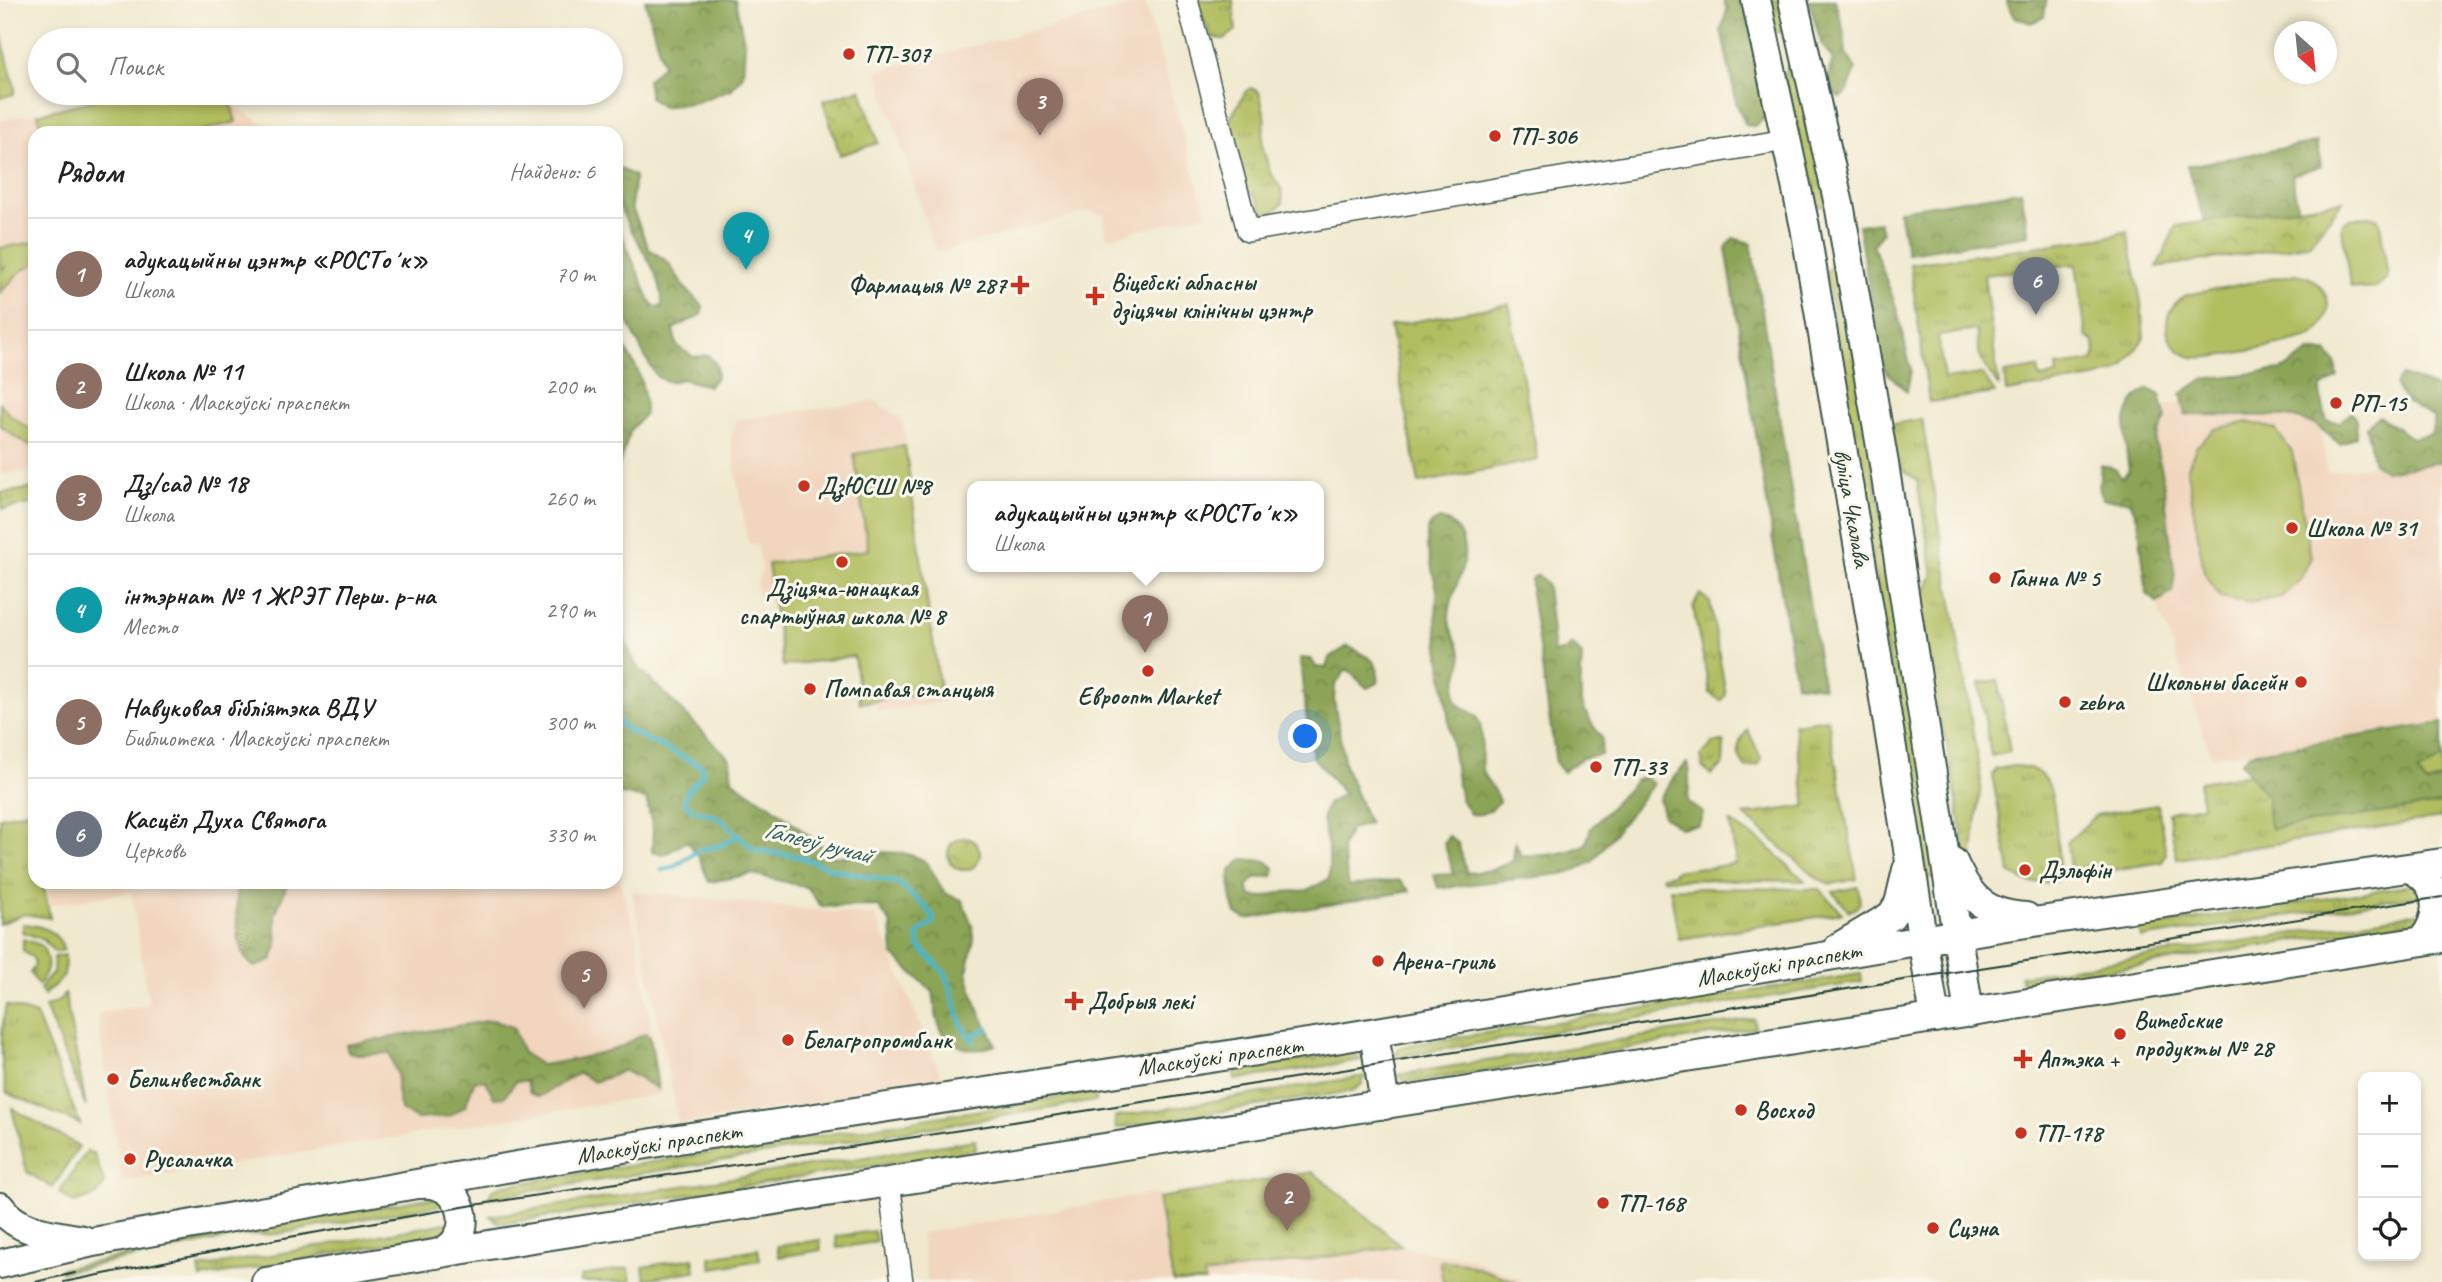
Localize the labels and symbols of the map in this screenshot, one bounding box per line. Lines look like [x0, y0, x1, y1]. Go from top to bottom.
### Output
north arrow [2274, 21, 2337, 84]
place label: ТП-307 [863, 39, 932, 69]
marker: ТП-307 [841, 46, 857, 62]
pin: 3 [1017, 78, 1063, 136]
place label: ТП-306 [1509, 121, 1578, 151]
marker: ТП-306 [1487, 128, 1503, 144]
pin: 4 [723, 212, 769, 270]
pin: 6 [2013, 257, 2059, 315]
place label: Віцебскі абласны дзіцячы клінічны цэнтр [1111, 267, 1314, 326]
place label: Фармацыя № 287 [848, 270, 1008, 300]
marker: Фармацыя № 287 [1012, 277, 1028, 293]
marker: Віцебскі абласны дзіцячы клінічны цэнтр [1085, 286, 1105, 306]
place label: РП-15 [2350, 388, 2409, 418]
marker: РП-15 [2328, 395, 2344, 411]
street label: вуліца Чкалава [1827, 447, 1877, 571]
place label: ДзЮСШ №8 [818, 471, 934, 502]
marker: ДзЮСШ №8 [796, 478, 812, 494]
place label: Школа № 31 [2306, 513, 2419, 543]
marker: Школа № 31 [2284, 520, 2300, 536]
marker: Дзіцяча-юнацкая спартыўная школа № 8 [834, 554, 850, 570]
place label: Ганна № 5 [2009, 563, 2102, 593]
marker: Ганна № 5 [1987, 570, 2003, 586]
place label: Дзіцяча-юнацкая спартыўная школа № 8 [739, 573, 948, 631]
pin: 1 [1122, 595, 1168, 653]
marker: Евроопт Market [1140, 663, 1156, 679]
place label: Школьны басейн [2145, 667, 2288, 697]
place label: Помпавая станцыя [824, 674, 994, 704]
marker: Школьны басейн [2293, 674, 2309, 690]
marker: Помпавая станцыя [802, 681, 818, 697]
place label: Евроопт Market [1078, 681, 1222, 711]
place label: zebra [2079, 687, 2126, 717]
marker: zebra [2057, 694, 2073, 710]
your location [1288, 719, 1322, 753]
place label: ТП-33 [1610, 752, 1669, 782]
marker: ТП-33 [1588, 759, 1604, 775]
water label: Гапееў ручай [761, 813, 880, 872]
place label: Дэльфін [2039, 855, 2113, 885]
marker: Дэльфін [2017, 862, 2033, 878]
street label: Маскоўскі праспект [1694, 935, 1864, 993]
place label: Арена-гриль [1392, 946, 1496, 976]
pin: 5 [561, 951, 607, 1009]
marker: Арена-гриль [1370, 953, 1386, 969]
place label: Добрыя лекі [1088, 986, 1197, 1016]
marker: Добрыя лекі [1066, 993, 1082, 1009]
place label: Витебские продукты № 28 [2134, 1005, 2276, 1063]
place label: Белагропромбанк [802, 1025, 954, 1055]
marker: Витебские продукты № 28 [2112, 1026, 2128, 1042]
street label: Маскоўскі праспект [1135, 1029, 1305, 1082]
marker: Белагропромбанк [780, 1032, 796, 1048]
place label: Аптэка + [2037, 1044, 2121, 1074]
marker: Аптэка + [2015, 1051, 2031, 1067]
place label: Белинвестбанк [127, 1064, 262, 1094]
marker: Белинвестбанк [105, 1071, 121, 1087]
place label: Восход [1755, 1095, 1815, 1125]
marker: Восход [1733, 1102, 1749, 1118]
street label: Маскоўскі праспект [574, 1115, 744, 1171]
place label: ТП-178 [2035, 1118, 2105, 1148]
marker: ТП-178 [2013, 1125, 2029, 1141]
place label: Русалачка [144, 1144, 234, 1174]
marker: Русалачка [122, 1151, 138, 1167]
pin: 2 [1264, 1173, 1310, 1231]
place label: ТП-168 [1617, 1188, 1688, 1218]
marker: ТП-168 [1595, 1195, 1611, 1211]
place label: Сцэна [1947, 1213, 2000, 1243]
marker: Сцэна [1925, 1220, 1941, 1236]

